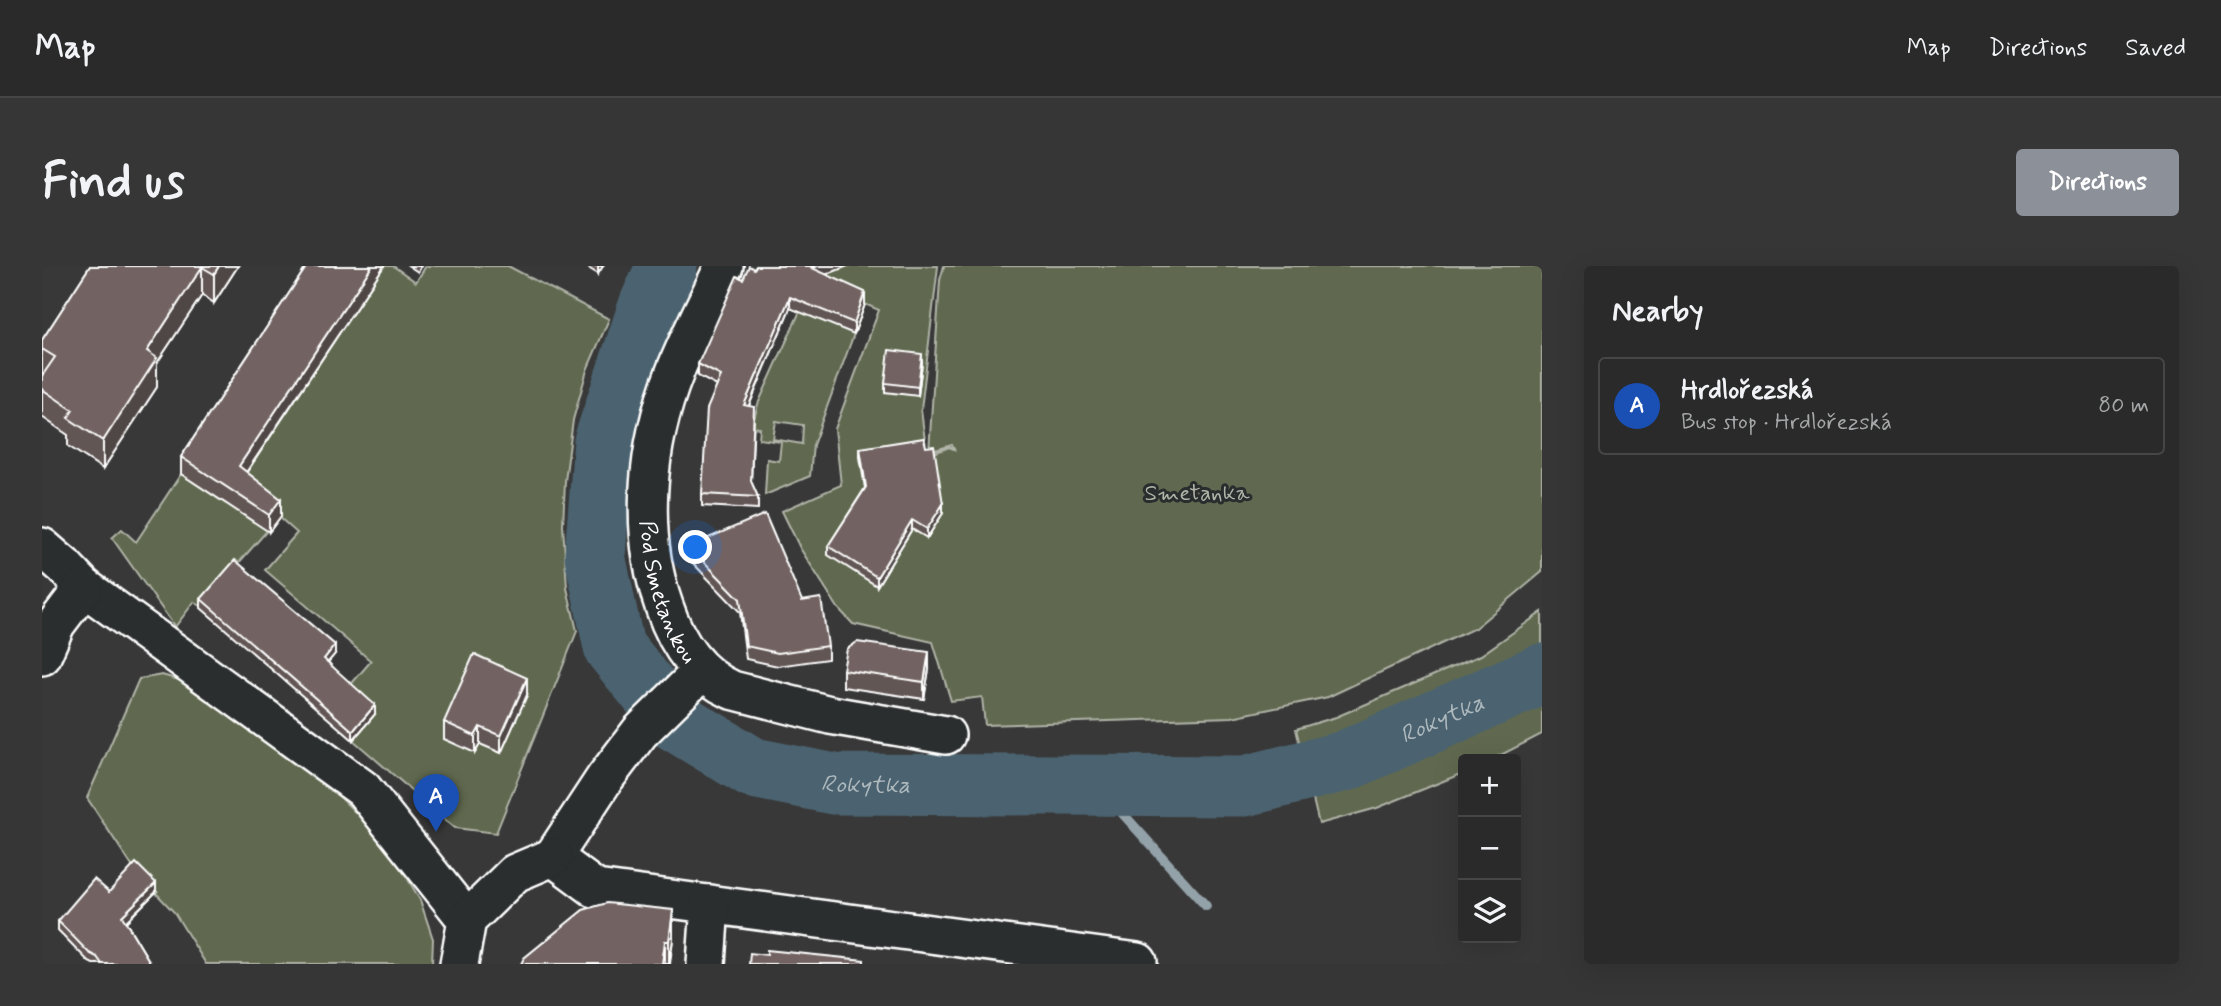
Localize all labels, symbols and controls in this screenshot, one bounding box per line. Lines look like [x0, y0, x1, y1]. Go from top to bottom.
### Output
text: Map [35, 26, 95, 70]
text: Map [1907, 33, 1951, 64]
text: Directions [1989, 33, 2087, 64]
text: Saved [2125, 33, 2186, 64]
button: Directions [2016, 149, 2179, 216]
text: Find us [42, 150, 185, 215]
text: Nearby [1612, 292, 1703, 331]
text: Hrdlořezská [1681, 374, 1813, 408]
text: A [1629, 391, 1645, 421]
text: 80 m [2098, 391, 2149, 421]
text: Bus stop · Hrdlořezská [1681, 408, 1892, 438]
park label: Smetanka [1145, 479, 1250, 509]
street label: Pod Smetankou [631, 520, 703, 670]
your location [678, 530, 712, 564]
water label: Rokytka [1395, 687, 1489, 752]
map controls [1458, 754, 1521, 943]
button: + [1458, 754, 1521, 817]
water label: Rokytka [818, 768, 910, 801]
pin: A [413, 774, 459, 832]
button: − [1458, 817, 1521, 880]
button: layers [1458, 880, 1521, 943]

